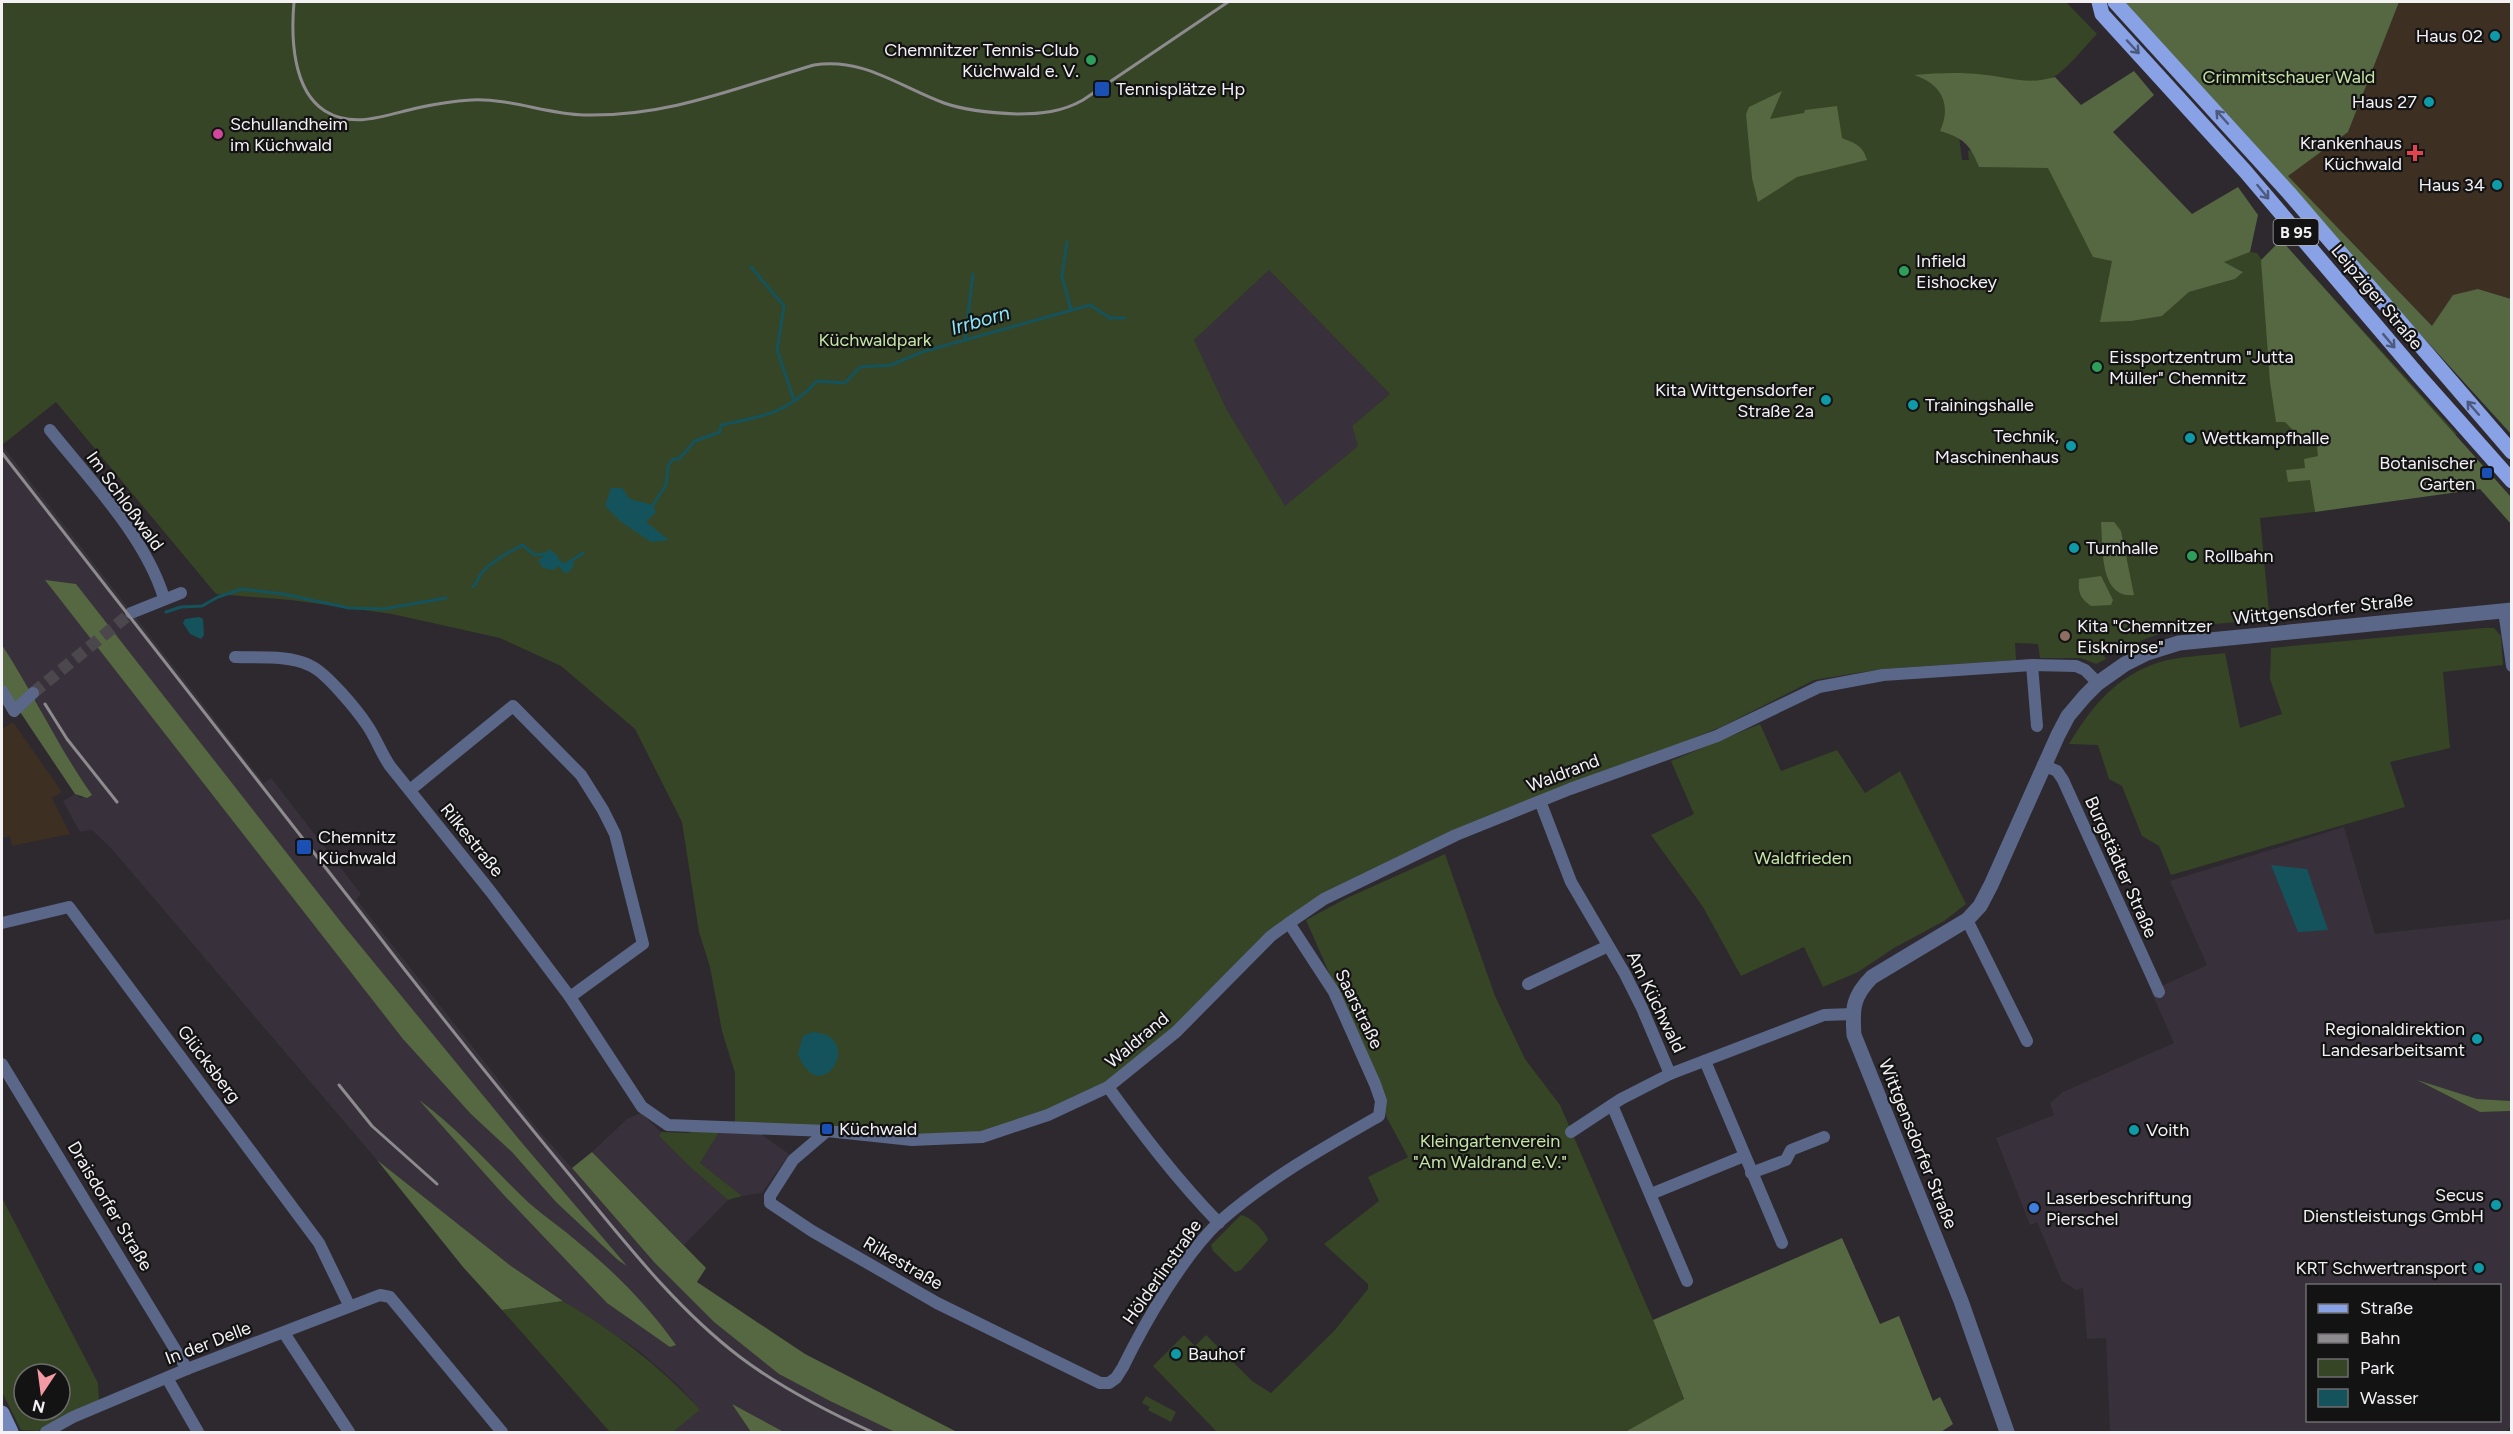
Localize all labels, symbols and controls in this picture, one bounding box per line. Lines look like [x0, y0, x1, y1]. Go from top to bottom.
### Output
place label: Haus 02 [2416, 25, 2483, 47]
marker: Haus 02 [2488, 29, 2502, 43]
place label: Chemnitzer Tennis-Club Küchwald e. V. [884, 39, 1079, 82]
one-way arrow [2126, 40, 2140, 55]
marker: Chemnitzer Tennis-Club Küchwald e. V. [1084, 53, 1098, 67]
park label: Crimmitschauer Wald [2203, 66, 2375, 88]
place label: Tennisplätze Hp [1116, 78, 1245, 100]
marker: Tennisplätze Hp [1093, 80, 1111, 98]
place label: Haus 27 [2352, 91, 2417, 113]
marker: Haus 27 [2422, 95, 2436, 109]
one-way arrow [2215, 110, 2229, 125]
place label: Schullandheim im Küchwald [230, 113, 348, 156]
marker: Schullandheim im Küchwald [211, 127, 225, 141]
place label: Krankenhaus Küchwald [2300, 132, 2402, 175]
marker: Krankenhaus Küchwald [2406, 144, 2424, 162]
place label: Haus 34 [2418, 174, 2485, 196]
marker: Haus 34 [2490, 178, 2504, 192]
one-way arrow [2257, 184, 2270, 200]
road number: B 95 [2274, 219, 2318, 245]
street label: Leipziger Straße [2326, 240, 2428, 354]
place label: Infield Eishockey [1916, 250, 1998, 293]
marker: Infield Eishockey [1897, 264, 1911, 278]
water label: Irrborn [948, 300, 1012, 340]
park label: Küchwaldpark [819, 329, 932, 351]
one-way arrow [2383, 333, 2396, 349]
place label: Eissportzentrum "Jutta Müller" Chemnitz [2109, 346, 2294, 389]
marker: Eissportzentrum "Jutta Müller" Chemnitz [2090, 360, 2104, 374]
place label: Kita Wittgensdorfer Straße 2a [1655, 379, 1814, 422]
marker: Kita Wittgensdorfer Straße 2a [1819, 393, 1833, 407]
place label: Trainingshalle [1925, 394, 2034, 416]
marker: Trainingshalle [1906, 398, 1920, 412]
one-way arrow [2466, 401, 2480, 416]
place label: Technik, Maschinenhaus [1935, 425, 2059, 468]
place label: Wettkampfhalle [2202, 427, 2329, 449]
marker: Wettkampfhalle [2183, 431, 2197, 445]
marker: Technik, Maschinenhaus [2064, 439, 2078, 453]
street label: Im Schloßwald [82, 447, 168, 555]
place label: Botanischer Garten [2379, 452, 2475, 495]
marker: Botanischer Garten [2480, 466, 2494, 480]
place label: Turnhalle [2086, 537, 2158, 559]
marker: Turnhalle [2067, 541, 2081, 555]
place label: Rollbahn [2204, 545, 2273, 567]
marker: Rollbahn [2185, 549, 2199, 563]
street label: Wittgensdorfer Straße [2232, 589, 2414, 629]
place label: Kita "Chemnitzer Eisknirpse" [2077, 615, 2212, 658]
marker: Kita "Chemnitzer Eisknirpse" [2058, 629, 2072, 643]
street label: Waldrand [1524, 749, 1602, 797]
street label: Burgstädter Straße [2080, 793, 2162, 941]
street label: Rilkestraße [436, 799, 508, 881]
place label: Chemnitz Küchwald [318, 826, 396, 869]
marker: Chemnitz Küchwald [295, 838, 313, 856]
park label: Waldfrieden [1754, 847, 1852, 869]
street label: Am Küchwald [1622, 948, 1690, 1056]
street label: Saarstraße [1330, 966, 1388, 1053]
street label: Waldrand [1101, 1007, 1173, 1073]
place label: Regionaldirektion Landesarbeitsamt [2321, 1018, 2465, 1061]
street label: Glücksberg [173, 1021, 245, 1107]
marker: Regionaldirektion Landesarbeitsamt [2470, 1032, 2484, 1046]
street label: Wittgensdorfer Straße [1874, 1056, 1962, 1232]
place label: Küchwald [839, 1118, 917, 1140]
place label: Voith [2146, 1119, 2189, 1141]
marker: Küchwald [820, 1122, 834, 1136]
marker: Voith [2127, 1123, 2141, 1137]
park label: Kleingartenverein "Am Waldrand e.V." [1413, 1130, 1567, 1173]
street label: Draisdorfer Straße [63, 1137, 157, 1275]
place label: Secus Dienstleistungs GmbH [2303, 1184, 2484, 1227]
place label: Laserbeschriftung Pierschel [2046, 1187, 2192, 1230]
marker: Secus Dienstleistungs GmbH [2489, 1198, 2503, 1212]
marker: Laserbeschriftung Pierschel [2027, 1201, 2041, 1215]
street label: Hölderlinstraße [1118, 1215, 1206, 1329]
street label: Rilkestraße [859, 1231, 947, 1295]
place label: KRT Schwertransport [2295, 1257, 2467, 1279]
marker: KRT Schwertransport [2472, 1261, 2486, 1275]
legend [2306, 1284, 2501, 1422]
text: Straße [2360, 1297, 2413, 1319]
street label: In der Delle [162, 1317, 254, 1369]
text: Bahn [2360, 1327, 2400, 1349]
place label: Bauhof [1188, 1343, 1246, 1365]
marker: Bauhof [1169, 1347, 1183, 1361]
text: Park [2360, 1357, 2395, 1379]
north arrow [12, 1362, 72, 1422]
text: Wasser [2360, 1387, 2418, 1409]
text: N [31, 1395, 47, 1417]

